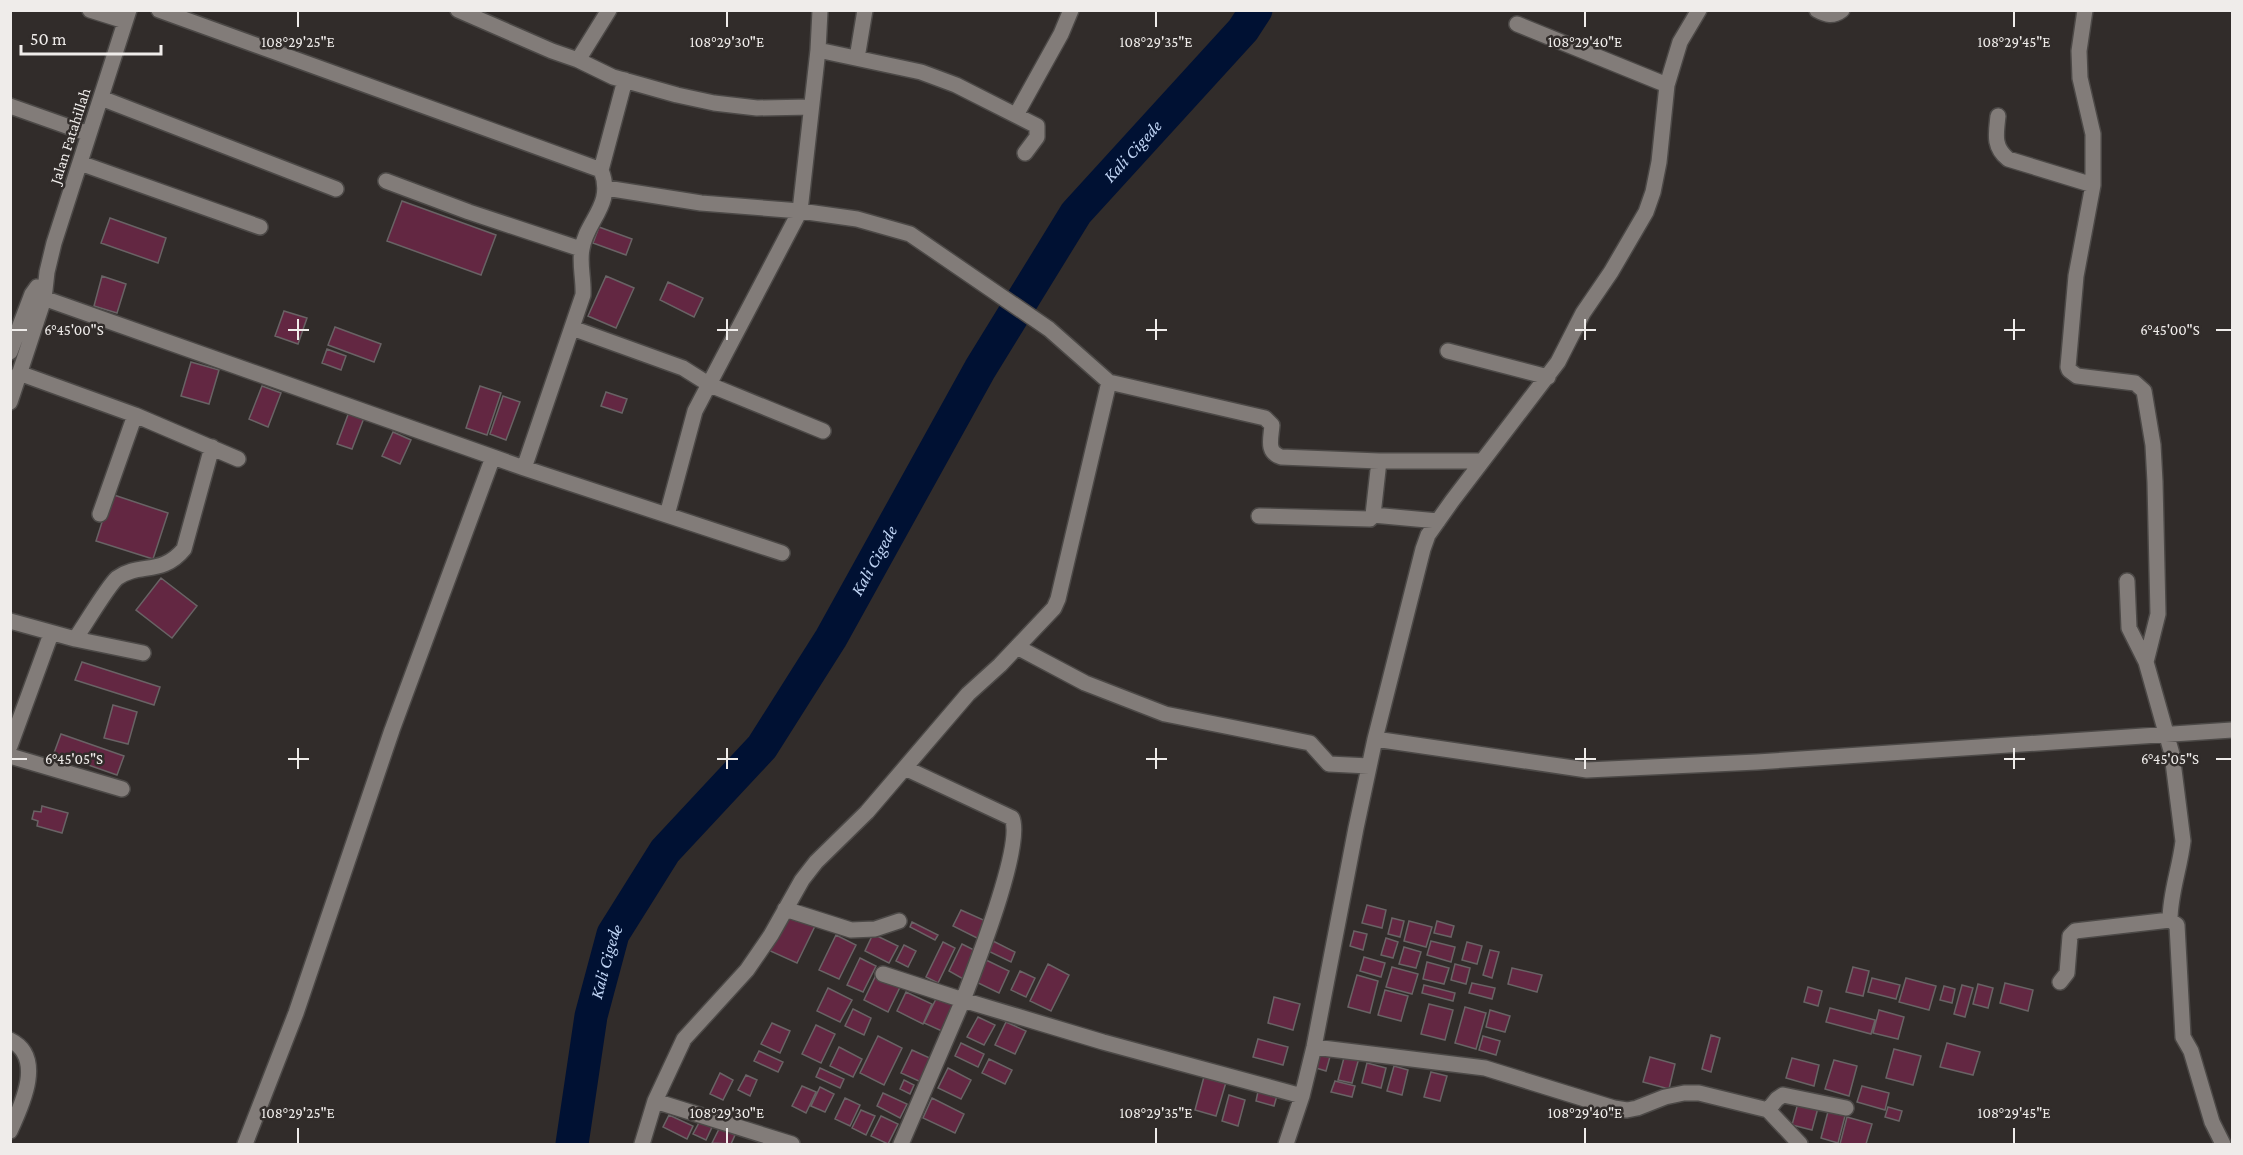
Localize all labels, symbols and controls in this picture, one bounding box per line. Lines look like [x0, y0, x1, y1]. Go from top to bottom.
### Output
scale bar [21, 18, 160, 56]
text: 50 m [30, 29, 67, 49]
text: 108°29'25"E [261, 34, 335, 50]
text: 108°29'30"E [690, 34, 764, 50]
text: 108°29'35"E [1119, 34, 1193, 50]
text: 108°29'40"E [1548, 34, 1622, 50]
text: 108°29'45"E [1977, 34, 2051, 50]
street label: Jalan Fatahillah [46, 85, 95, 188]
water label: Kali Cigede [1099, 116, 1166, 186]
text: 6°45'00"S [44, 322, 104, 338]
text: 6°45'00"S [2140, 322, 2200, 338]
water label: Kali Cigede [847, 522, 901, 599]
text: 6°45'05"S [45, 751, 103, 767]
text: 6°45'05"S [2141, 751, 2199, 767]
water label: Kali Cigede [586, 920, 627, 1001]
text: 108°29'25"E [261, 1105, 335, 1121]
text: 108°29'30"E [690, 1105, 764, 1121]
text: 108°29'35"E [1119, 1105, 1193, 1121]
text: 108°29'40"E [1548, 1105, 1622, 1121]
text: 108°29'45"E [1977, 1105, 2051, 1121]

